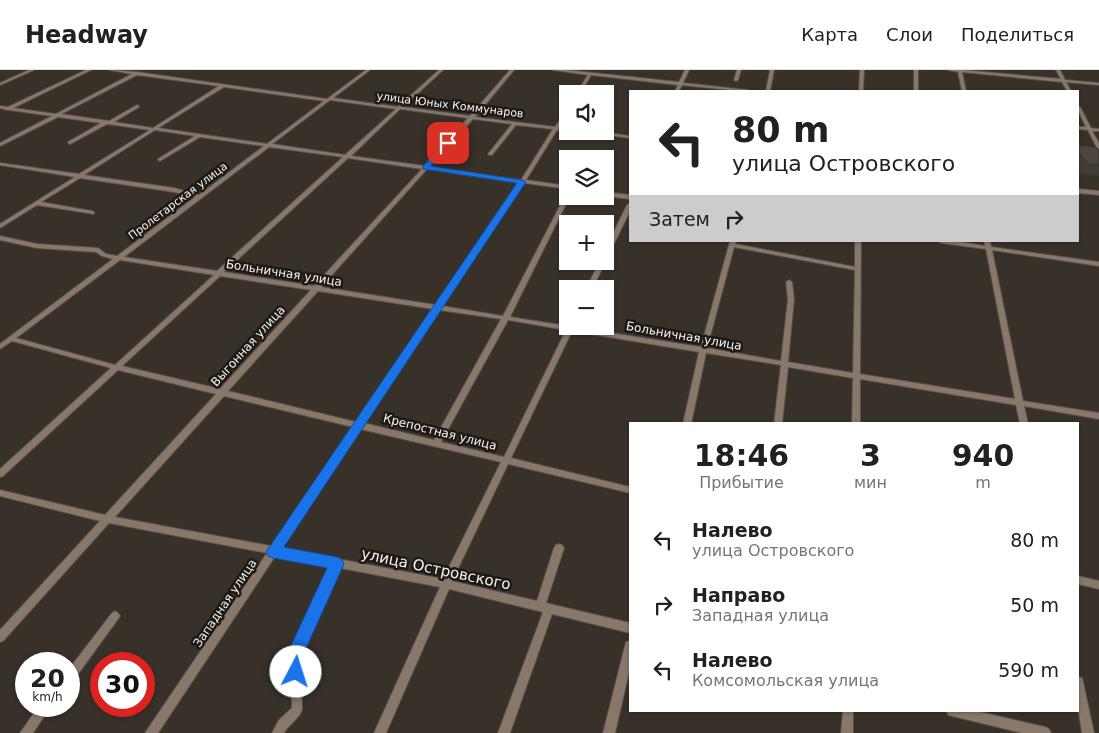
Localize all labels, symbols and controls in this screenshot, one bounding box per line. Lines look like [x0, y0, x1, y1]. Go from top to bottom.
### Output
text: Headway [25, 21, 148, 49]
text: Карта [801, 24, 858, 45]
text: Слои [886, 24, 933, 45]
text: Поделиться [961, 24, 1074, 45]
map controls [559, 85, 614, 335]
button: sound [559, 85, 614, 140]
street label: улица Юных Коммунаров [376, 90, 524, 120]
icon: left [649, 110, 714, 175]
text: 80 m [732, 110, 829, 150]
pin [427, 122, 469, 164]
icon: arrive [434, 129, 462, 157]
button: layers [559, 150, 614, 205]
text: улица Островского [732, 151, 955, 176]
street label: Пролетарская улица [126, 160, 230, 242]
icon: right [720, 205, 748, 233]
text: Затем [649, 208, 710, 230]
button: + [559, 215, 614, 270]
street label: Больничная улица [225, 257, 343, 289]
button: − [559, 280, 614, 335]
street label: Выгонная улица [208, 303, 288, 389]
street label: Больничная улица [625, 319, 743, 353]
street label: Крепостная улица [382, 411, 498, 453]
text: 18:46 [694, 438, 789, 473]
text: 3 [860, 438, 881, 473]
text: 940 [952, 438, 1014, 473]
text: Прибытие [699, 473, 784, 492]
text: мин [854, 473, 887, 492]
text: m [975, 473, 991, 492]
text: Налево [692, 519, 773, 541]
icon: left [649, 526, 677, 554]
text: 80 m [1010, 529, 1059, 551]
text: улица Островского [692, 541, 854, 560]
street label: улица Островского [360, 544, 512, 594]
street label: Западная улица [190, 556, 260, 650]
text: Направо [692, 584, 785, 606]
icon: right [649, 591, 677, 619]
text: 50 m [1010, 594, 1059, 616]
text: Западная улица [692, 606, 829, 625]
position arrow [269, 645, 321, 697]
text: Налево [692, 649, 773, 671]
speed limit sign: 30 [90, 652, 155, 717]
icon: left [649, 656, 677, 684]
text: 590 m [998, 659, 1059, 681]
text: 20 [30, 664, 65, 693]
text: Комсомольская улица [692, 671, 879, 690]
text: km/h [32, 690, 63, 704]

